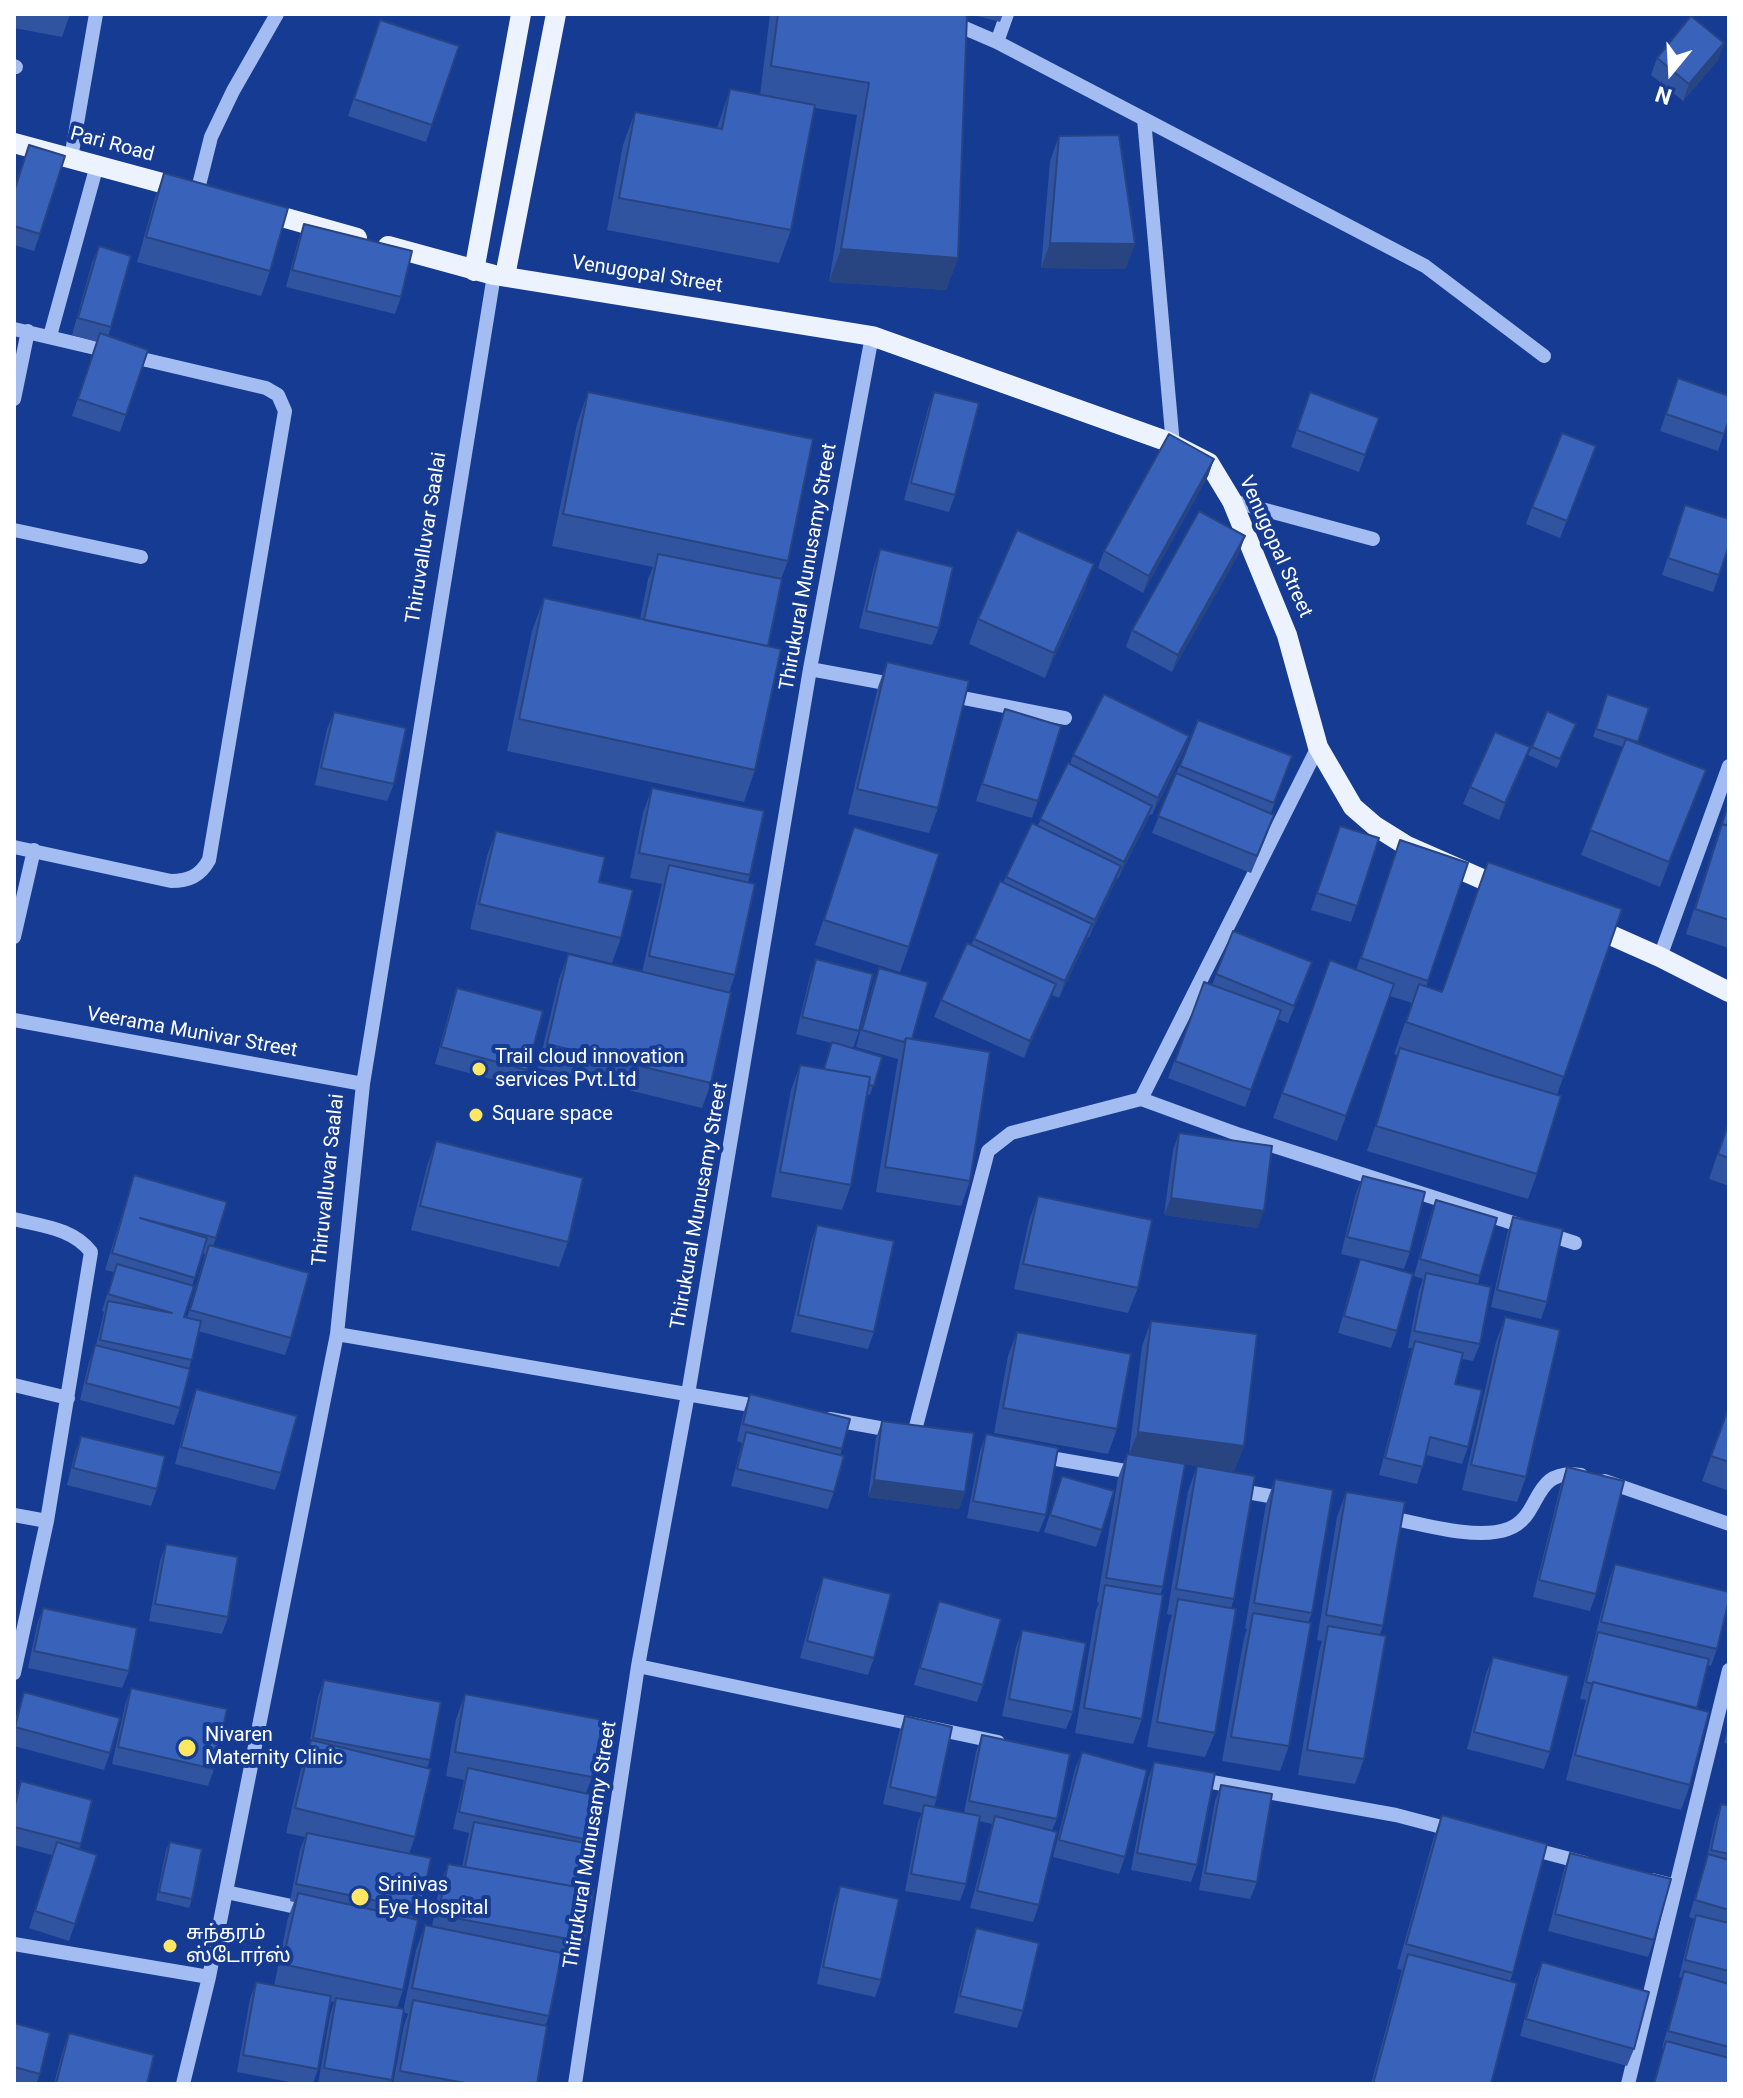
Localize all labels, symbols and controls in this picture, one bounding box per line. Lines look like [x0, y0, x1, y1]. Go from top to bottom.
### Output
north arrow [1631, 32, 1711, 112]
text: N [1652, 81, 1675, 110]
street label: Pari Road [67, 122, 157, 168]
street label: Venugopal Street [570, 251, 724, 299]
street label: Thirukural Munusamy Street [775, 442, 843, 692]
street label: Thiruvalluvar Saalai [402, 451, 452, 625]
street label: Venugopal Street [1233, 473, 1317, 621]
street label: Veerama Munivar Street [85, 1003, 299, 1063]
place label: Trail cloud innovation services Pvt.Ltd [495, 1046, 685, 1093]
marker: Trail cloud innovation services Pvt.Ltd [470, 1060, 488, 1078]
street label: Thirukural Munusamy Street [666, 1081, 734, 1331]
street label: Thiruvalluvar Saalai [308, 1093, 350, 1267]
place label: Square space [492, 1103, 613, 1127]
marker: Square space [467, 1106, 485, 1124]
street label: Thirukural Munusamy Street [560, 1719, 622, 1971]
place label: Nivaren Maternity Clinic [205, 1724, 343, 1771]
marker: Nivaren Maternity Clinic [176, 1737, 198, 1759]
place label: Srinivas Eye Hospital [378, 1874, 488, 1921]
marker: Srinivas Eye Hospital [349, 1886, 371, 1908]
place label: சுந்தரம் ஸ்டோர்ஸ் [186, 1922, 291, 1969]
marker: சுந்தரம் ஸ்டோர்ஸ் [161, 1937, 179, 1955]

